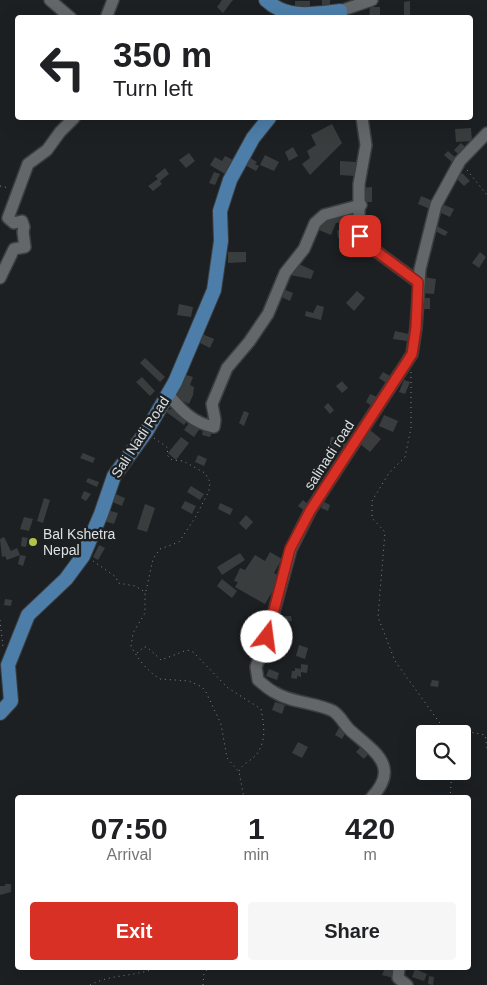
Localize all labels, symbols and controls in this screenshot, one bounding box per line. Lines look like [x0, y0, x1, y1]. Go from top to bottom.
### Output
icon: left [30, 35, 95, 100]
text: 350 m [113, 35, 212, 74]
text: Turn left [113, 76, 193, 101]
pin [339, 215, 381, 257]
icon: arrive [346, 222, 374, 250]
street label: Sali Nadi Road [108, 393, 172, 481]
street label: salinadi road [301, 417, 357, 493]
place label: Bal Kshetra Nepal [43, 526, 116, 558]
marker: Bal Kshetra Nepal [27, 536, 39, 548]
position arrow [240, 610, 292, 662]
map controls [416, 725, 471, 780]
button: search [416, 725, 471, 780]
text: 07:50 [91, 812, 168, 845]
text: 1 [248, 812, 265, 845]
text: 420 [345, 812, 395, 845]
text: Arrival [107, 846, 152, 863]
text: min [243, 846, 269, 863]
text: m [363, 846, 377, 863]
button: Exit [30, 902, 238, 960]
button: Share [248, 902, 456, 960]

